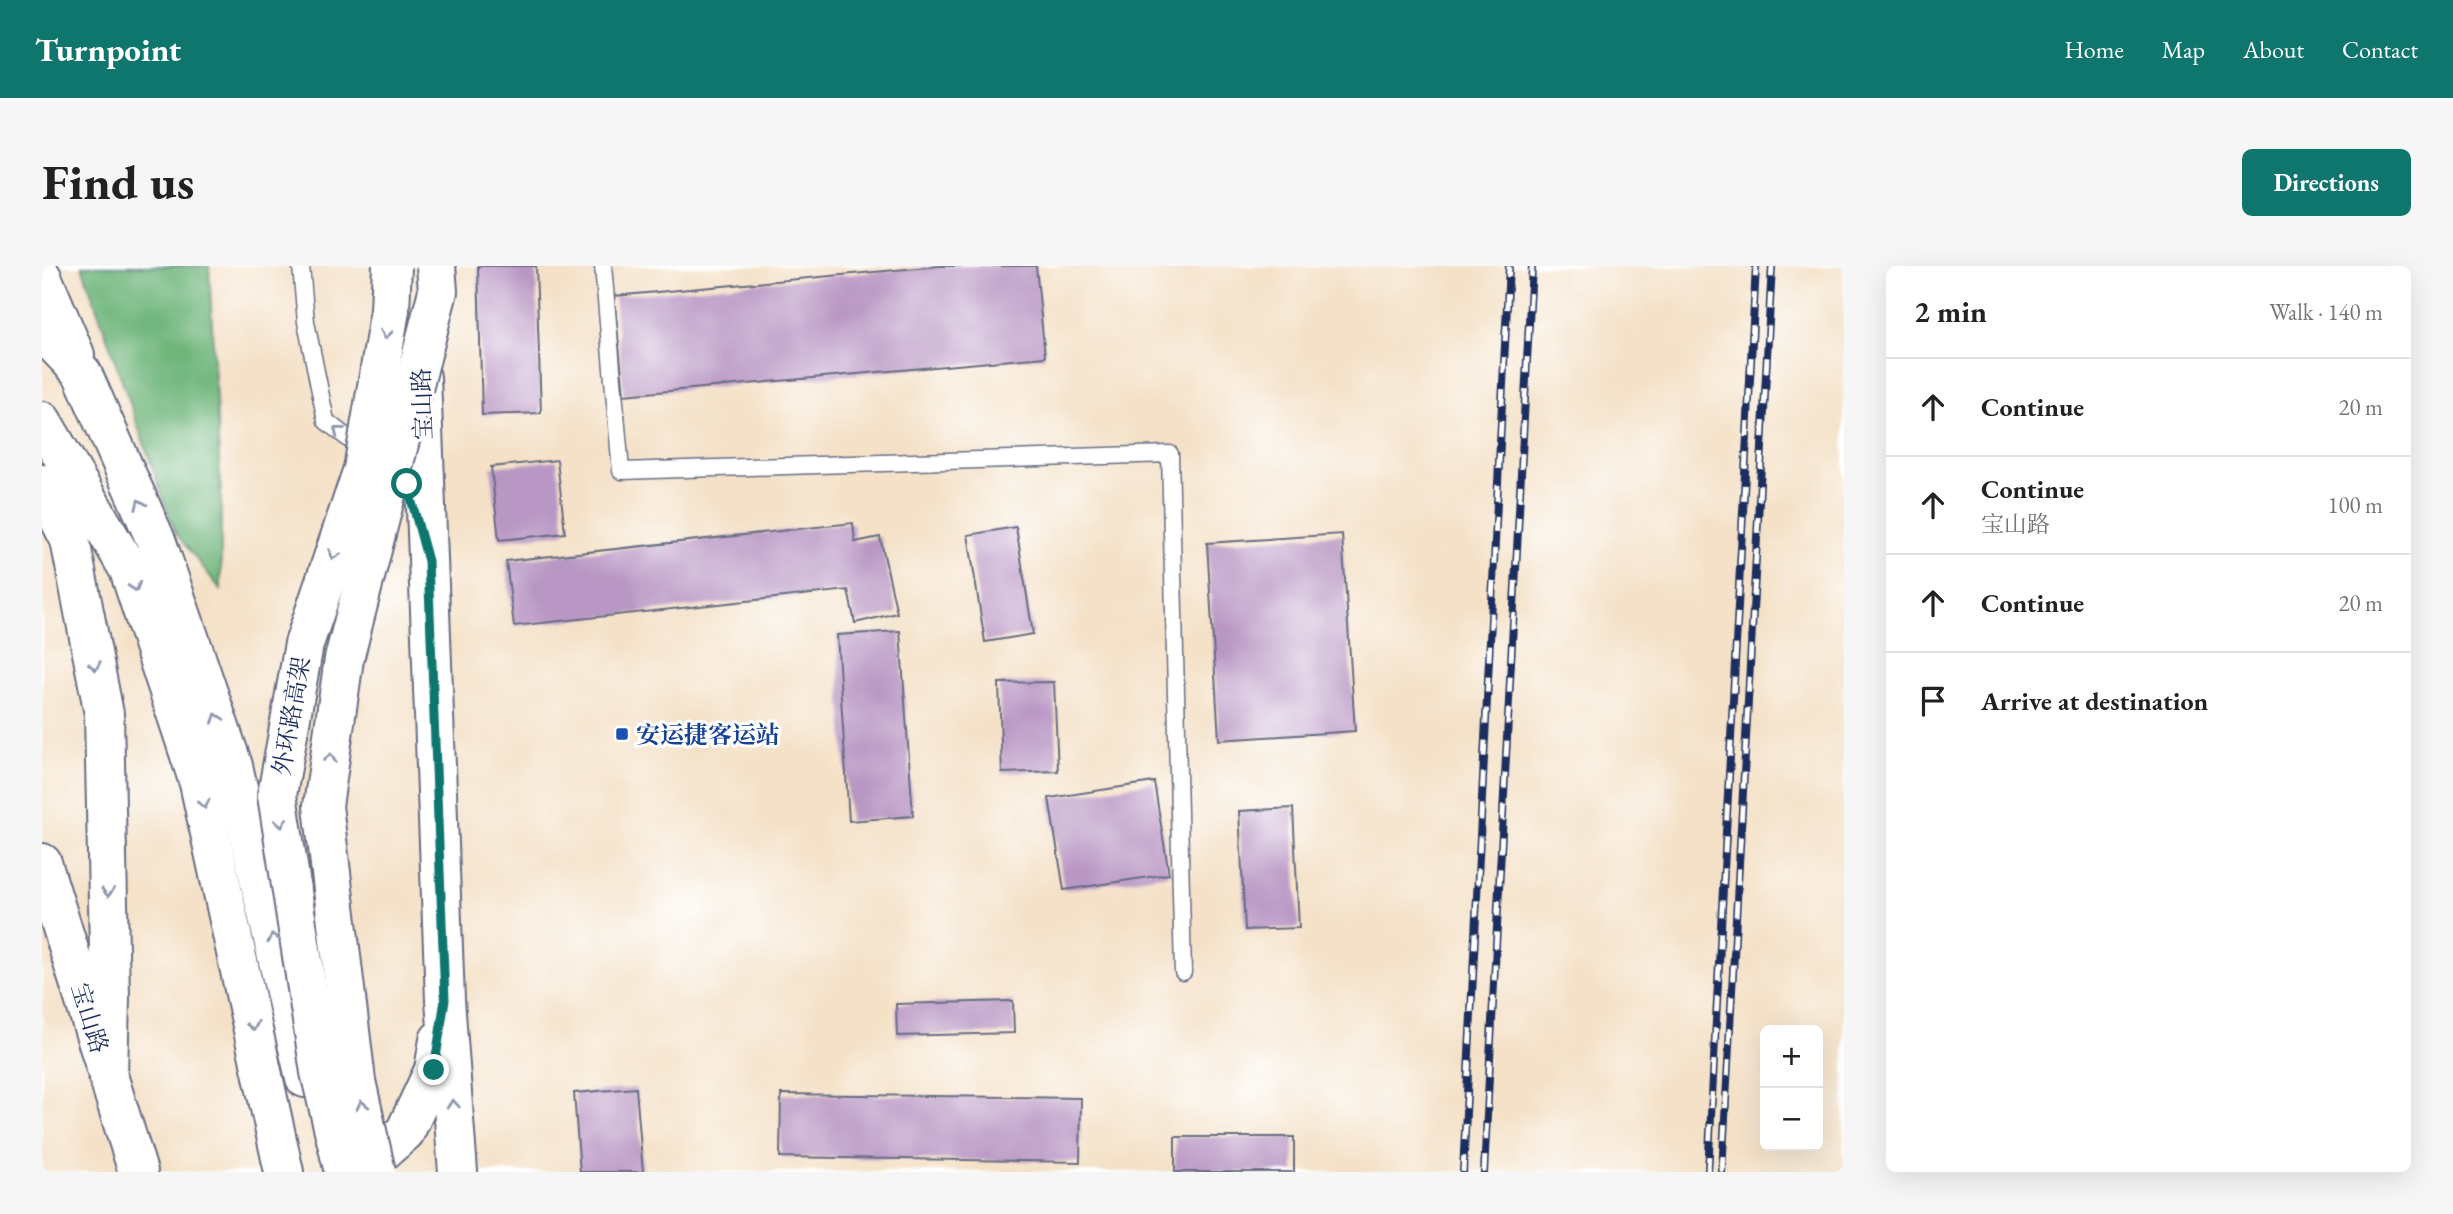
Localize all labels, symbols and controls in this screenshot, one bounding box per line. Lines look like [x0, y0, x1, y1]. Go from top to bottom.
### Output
text: Turnpoint [35, 28, 181, 71]
text: Home [2064, 34, 2124, 65]
text: Map [2162, 34, 2205, 65]
text: About [2243, 34, 2304, 65]
text: Contact [2342, 34, 2418, 65]
button: Directions [2242, 149, 2411, 216]
text: Find us [42, 150, 194, 214]
text: 2 min [1914, 292, 1987, 331]
text: Walk · 140 m [2269, 297, 2383, 327]
one-way arrow [379, 328, 394, 340]
street label: 宝山路 [405, 367, 439, 441]
icon: ahead [1914, 388, 1952, 426]
text: Continue [1981, 390, 2084, 424]
text: 20 m [2338, 392, 2383, 422]
one-way arrow [334, 426, 346, 439]
route start [391, 468, 422, 499]
text: Continue [1981, 472, 2084, 506]
icon: ahead [1914, 486, 1952, 524]
text: 100 m [2327, 490, 2383, 520]
one-way arrow [134, 499, 148, 512]
text: 宝山路 [1981, 509, 2050, 539]
one-way arrow [328, 548, 342, 560]
one-way arrow [126, 581, 141, 593]
icon: ahead [1914, 584, 1952, 622]
text: Continue [1981, 586, 2084, 620]
text: 20 m [2338, 588, 2383, 618]
street label: 外环路高架 [265, 654, 317, 778]
one-way arrow [86, 660, 101, 672]
icon: arrive [1914, 682, 1952, 720]
text: Arrive at destination [1981, 684, 2208, 718]
one-way arrow [211, 713, 225, 725]
place label: 安运捷客运站 [636, 719, 780, 750]
marker: 安运捷客运站 [614, 726, 630, 742]
one-way arrow [322, 753, 337, 764]
one-way arrow [196, 798, 210, 810]
one-way arrow [273, 818, 288, 829]
one-way arrow [100, 887, 115, 898]
one-way arrow [267, 933, 281, 945]
street label: 宝山路 [65, 979, 115, 1057]
one-way arrow [244, 1020, 259, 1032]
map controls [1760, 1025, 1823, 1151]
button: + [1760, 1025, 1823, 1088]
route end [418, 1054, 449, 1085]
button: − [1760, 1088, 1823, 1151]
one-way arrow [446, 1098, 461, 1109]
one-way arrow [355, 1099, 370, 1111]

